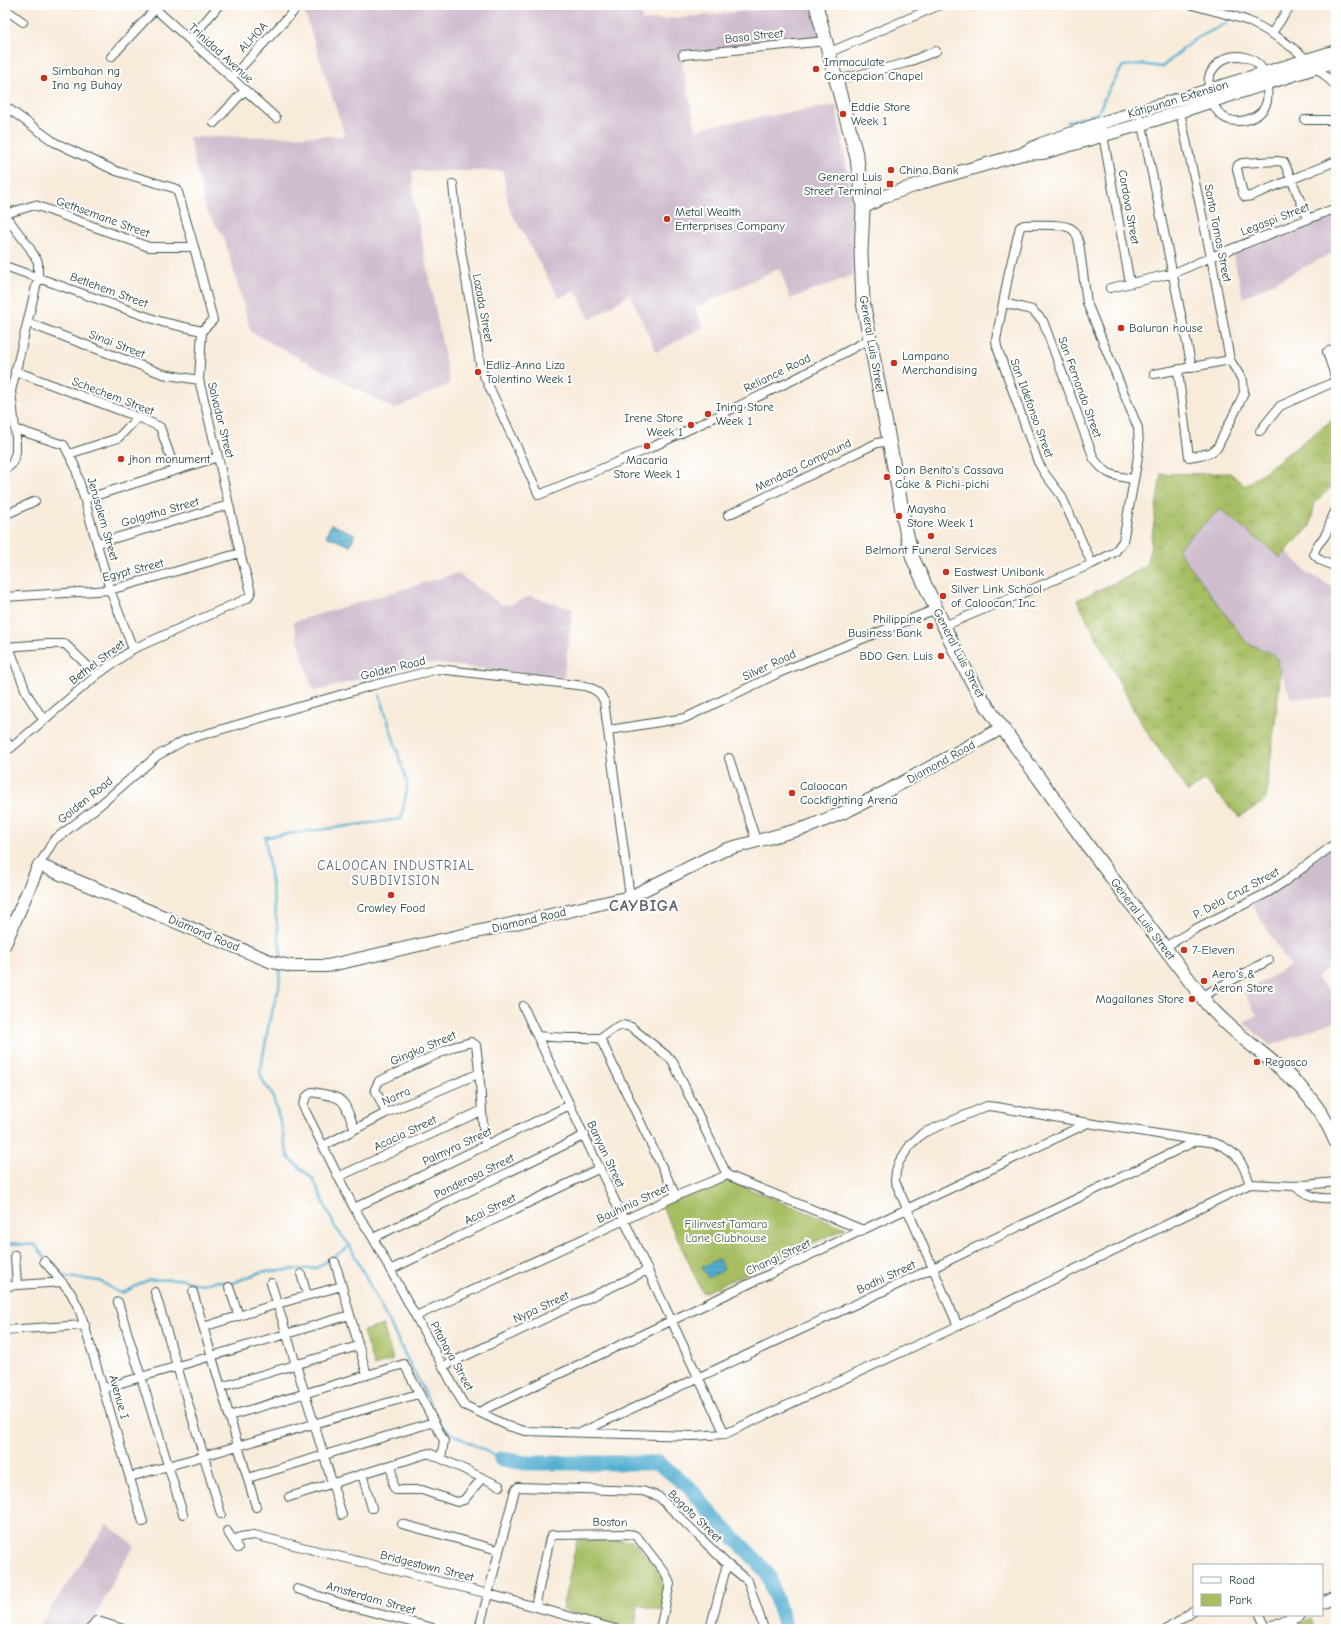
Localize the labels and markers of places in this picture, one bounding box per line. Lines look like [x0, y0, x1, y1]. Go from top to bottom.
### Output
place label: Immaculate Concepcion Chapel [824, 55, 923, 83]
place label: Simbahan ng Ina ng Buhay [52, 64, 123, 92]
marker: Immaculate Concepcion Chapel [811, 64, 821, 74]
marker: Simbahan ng Ina ng Buhay [39, 73, 49, 83]
place label: Eddie Store Week 1 [851, 100, 910, 128]
marker: Eddie Store Week 1 [838, 109, 848, 119]
place label: China Bank [899, 163, 959, 177]
marker: China Bank [886, 165, 896, 175]
place label: General Luis Street Terminal [804, 170, 882, 198]
marker: General Luis Street Terminal [885, 179, 895, 189]
place label: Metal Wealth Enterprises Company [675, 205, 785, 233]
marker: Metal Wealth Enterprises Company [662, 214, 672, 224]
place label: Baluran house [1129, 321, 1203, 335]
marker: Baluran house [1116, 323, 1126, 333]
place label: Lampano Merchandising [902, 349, 977, 377]
place label: Edliz-Anna Liza Tolentino Week 1 [486, 358, 572, 386]
marker: Lampano Merchandising [889, 358, 899, 368]
marker: Edliz-Anna Liza Tolentino Week 1 [473, 367, 483, 377]
place label: Ining Store Week 1 [716, 400, 774, 428]
marker: Ining Store Week 1 [703, 409, 713, 419]
place label: Irene Store Week 1 [624, 411, 683, 439]
marker: Irene Store Week 1 [686, 420, 696, 430]
marker: Macaria Store Week 1 [642, 441, 652, 451]
place label: jhon monument [127, 452, 211, 466]
place label: Macaria Store Week 1 [614, 453, 681, 481]
marker: jhon monument [116, 454, 126, 464]
place label: Don Benito's Cassava Cake & Pichi-pichi [895, 463, 1004, 491]
marker: Don Benito's Cassava Cake & Pichi-pichi [882, 472, 892, 482]
place label: Maysha Store Week 1 [907, 502, 974, 530]
marker: Maysha Store Week 1 [894, 511, 904, 521]
marker: Belmont Funeral Services [926, 531, 936, 541]
place label: Belmont Funeral Services [865, 543, 997, 557]
place label: Eastwest Unibank [954, 565, 1044, 579]
marker: Eastwest Unibank [941, 567, 951, 577]
place label: Silver Link School of Caloocan, Inc. [951, 582, 1042, 610]
marker: Silver Link School of Caloocan, Inc. [938, 591, 948, 601]
place label: Philippine Business Bank [848, 612, 922, 640]
marker: Philippine Business Bank [925, 621, 935, 631]
place label: BDO Gen. Luis [859, 649, 933, 663]
marker: BDO Gen. Luis [936, 651, 946, 661]
place label: Caloocan Cockfighting Arena [800, 779, 898, 807]
marker: Caloocan Cockfighting Arena [787, 788, 797, 798]
marker: Crowley Food [386, 890, 396, 900]
place label: Crowley Food [357, 901, 425, 915]
place label: 7-Eleven [1192, 943, 1235, 957]
marker: 7-Eleven [1179, 945, 1189, 955]
place label: Aero's & Aeron Store [1212, 967, 1273, 995]
marker: Aero's & Aeron Store [1199, 976, 1209, 986]
place label: Magallanes Store [1095, 992, 1184, 1006]
marker: Magallanes Store [1187, 994, 1197, 1004]
place label: Regasco [1265, 1055, 1308, 1069]
marker: Regasco [1252, 1057, 1262, 1067]

